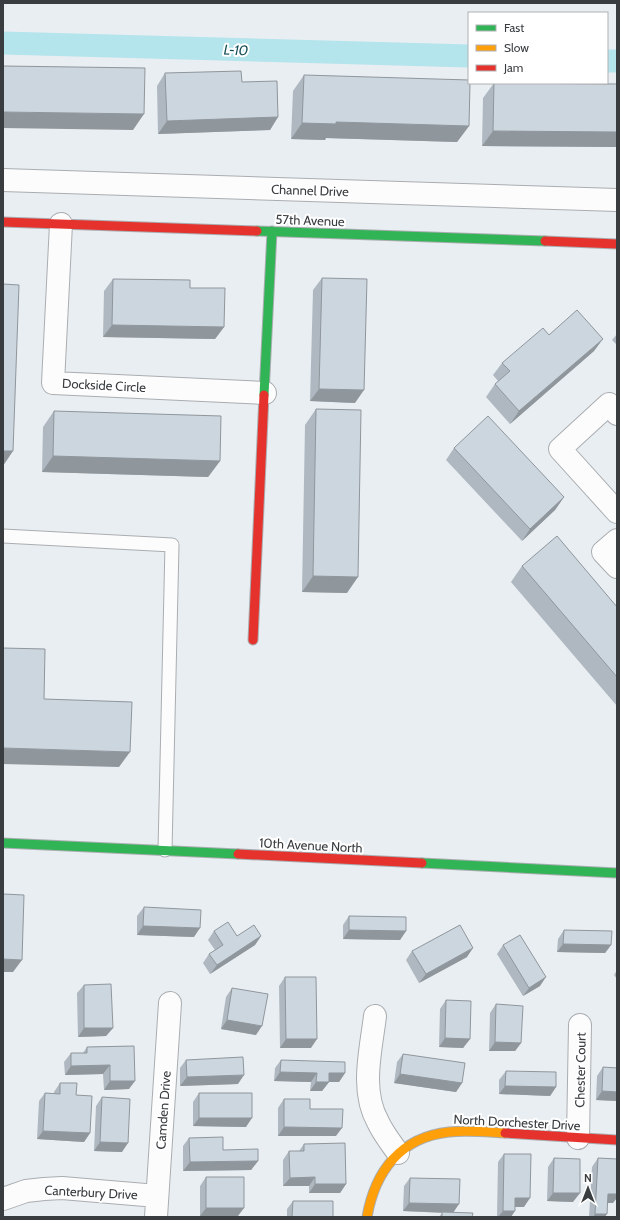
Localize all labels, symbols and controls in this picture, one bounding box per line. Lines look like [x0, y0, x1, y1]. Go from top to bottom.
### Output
legend [468, 12, 608, 84]
text: Fast [504, 20, 524, 35]
text: Slow [504, 40, 529, 55]
water label: L-10 [223, 41, 249, 59]
text: Jam [503, 60, 523, 75]
street label: Channel Drive [271, 181, 349, 199]
street label: 57th Avenue [275, 211, 345, 229]
street label: Dockside Circle [62, 375, 147, 395]
street label: 10th Avenue North [259, 834, 363, 856]
street label: Chester Court [571, 1032, 589, 1108]
street label: Camden Drive [152, 1070, 174, 1150]
street label: North Dorchester Drive [453, 1111, 581, 1133]
north arrow [568, 1168, 608, 1208]
text: N [584, 1171, 592, 1185]
street label: Canterbury Drive [44, 1182, 138, 1202]

